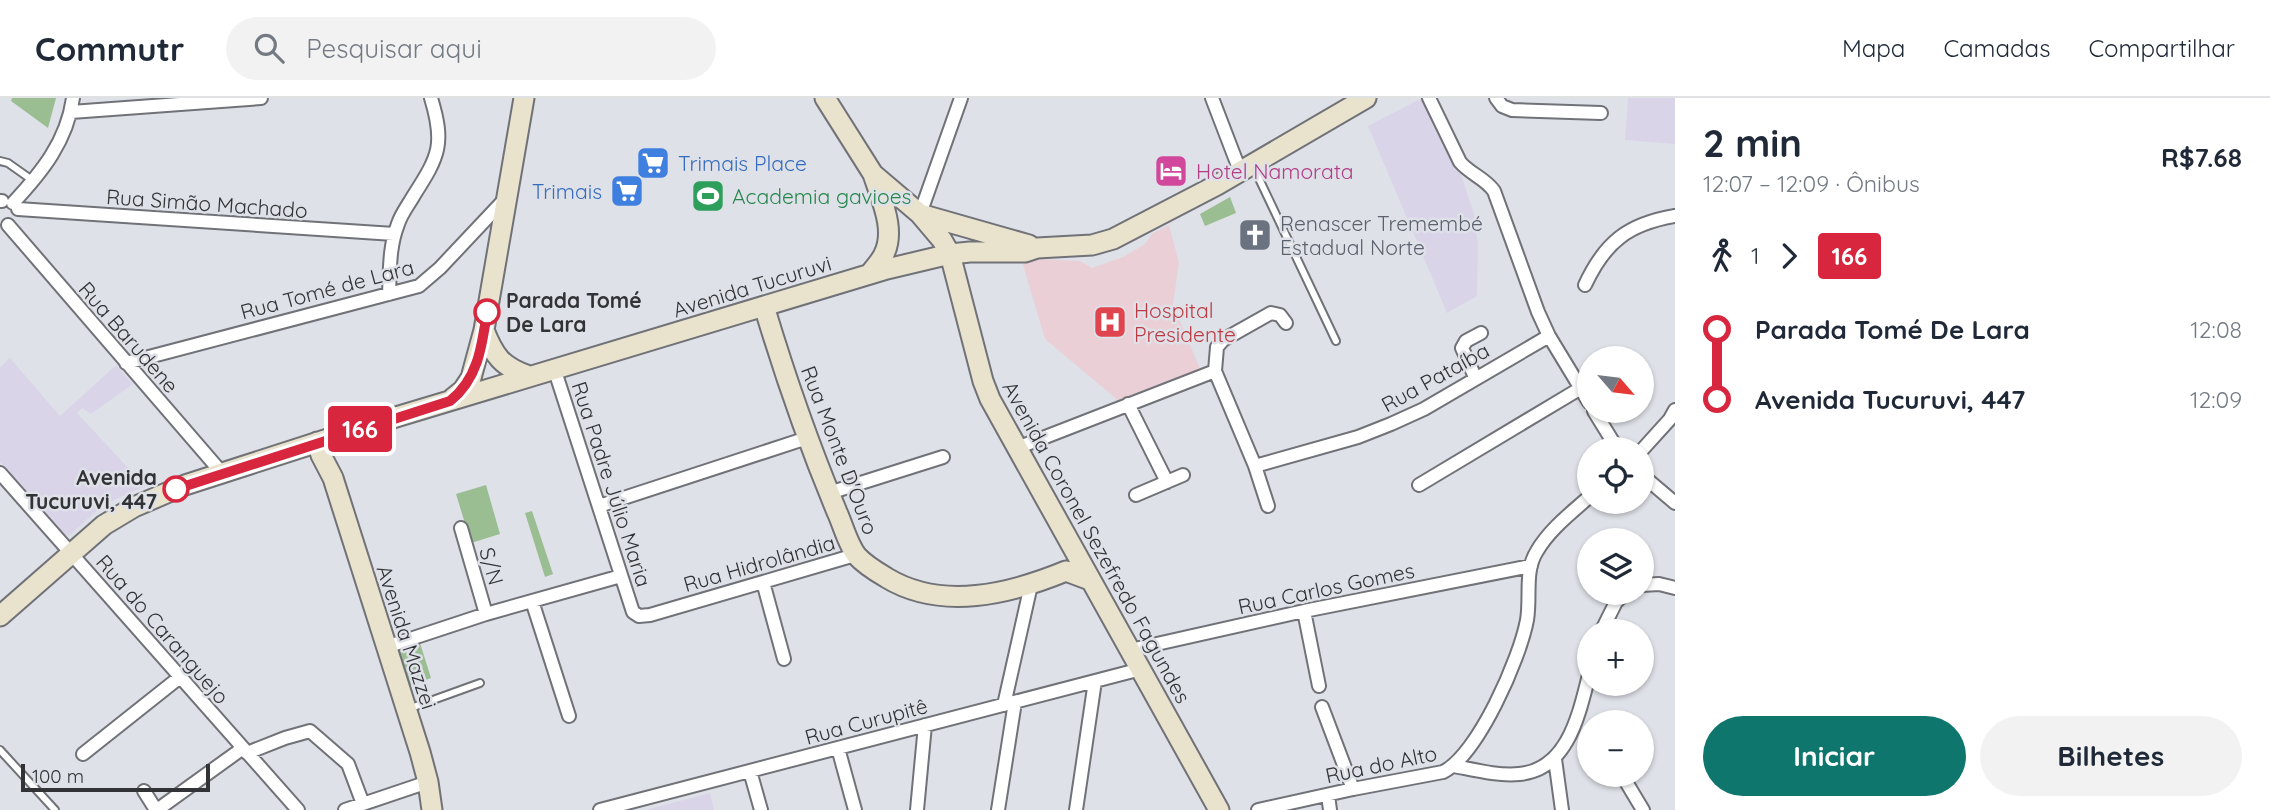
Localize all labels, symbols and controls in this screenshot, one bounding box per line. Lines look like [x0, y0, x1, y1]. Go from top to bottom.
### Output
search box [226, 17, 716, 80]
text: Commutr [35, 28, 184, 69]
icon: search [250, 29, 288, 67]
text: Pesquisar aqui [306, 32, 482, 65]
text: Mapa [1842, 33, 1905, 63]
text: Camadas [1943, 33, 2050, 63]
text: Compartilhar [2088, 33, 2235, 63]
text: 2 min [1703, 119, 1802, 167]
text: R$7.68 [2161, 141, 2242, 174]
supermarket icon: Trimais Place [634, 144, 672, 182]
place label: Trimais Place [678, 150, 807, 176]
hotel icon: Hotel Namorata [1152, 152, 1190, 190]
place label: Hotel Namorata [1196, 158, 1354, 184]
text: 12:07 – 12:09 · Ônibus [1703, 169, 1920, 198]
supermarket icon: Trimais [608, 172, 646, 210]
sports icon: Academia gavioes [689, 177, 727, 215]
place label: Trimais [532, 178, 602, 204]
street label: Rua Simão Machado [105, 183, 309, 223]
place label: Academia gavioes [732, 183, 911, 209]
place label: Renascer Tremembé Estadual Norte [1280, 210, 1483, 260]
church icon: Renascer Tremembé Estadual Norte [1236, 216, 1274, 254]
icon: walk [1703, 237, 1741, 275]
icon: forward [1770, 237, 1808, 275]
text: 1 [1751, 241, 1760, 270]
text: 166 [1832, 241, 1867, 271]
street label: Avenida Tucuruvi [670, 250, 834, 322]
street label: Rua Tomé de Lara [237, 253, 417, 325]
street label: Rua Barudene [73, 276, 185, 398]
place label: Parada Tomé De Lara [506, 287, 642, 337]
place label: Hospital Presidente [1134, 297, 1236, 347]
marker: Parada Tomé De Lara [474, 299, 500, 325]
hospital icon: Hospital Presidente [1091, 303, 1129, 341]
text: Parada Tomé De Lara [1755, 313, 2030, 346]
text: 12:08 [2190, 315, 2242, 344]
street label: Rua Pataíba [1377, 337, 1493, 417]
north arrow [1577, 346, 1654, 424]
map controls [1577, 346, 1654, 787]
street label: Rua Monte D'Ouro [796, 362, 884, 538]
street label: Avenida Coronel Sezefredo Fagundes [997, 376, 1197, 708]
street label: Rua Padre Júlio Maria [567, 378, 657, 590]
text: Avenida Tucuruvi, 447 [1755, 383, 2025, 416]
text: 12:09 [2190, 385, 2242, 414]
line badge: 166 [320, 406, 400, 452]
text: 166 [342, 414, 378, 444]
button: locate [1577, 437, 1654, 514]
place label: Avenida Tucuruvi, 447 [25, 464, 157, 514]
marker: Avenida Tucuruvi, 447 [163, 476, 189, 502]
button: layers [1577, 528, 1654, 605]
street label: Rua Hidrolândia [680, 529, 838, 597]
street label: S/N [474, 544, 510, 588]
street label: Rua do Caranguejo [91, 549, 235, 709]
street label: Rua Carlos Gomes [1235, 557, 1417, 619]
street label: Avenida Mazzei [371, 562, 443, 712]
button: + [1577, 619, 1654, 696]
street label: Rua Curupitê [802, 692, 930, 750]
button: − [1577, 710, 1654, 787]
button: Iniciar [1703, 716, 1966, 796]
button: Bilhetes [1980, 716, 2242, 796]
street label: Rua do Alto [1323, 739, 1439, 789]
scale bar [21, 761, 210, 793]
text: 100 m [32, 764, 84, 788]

